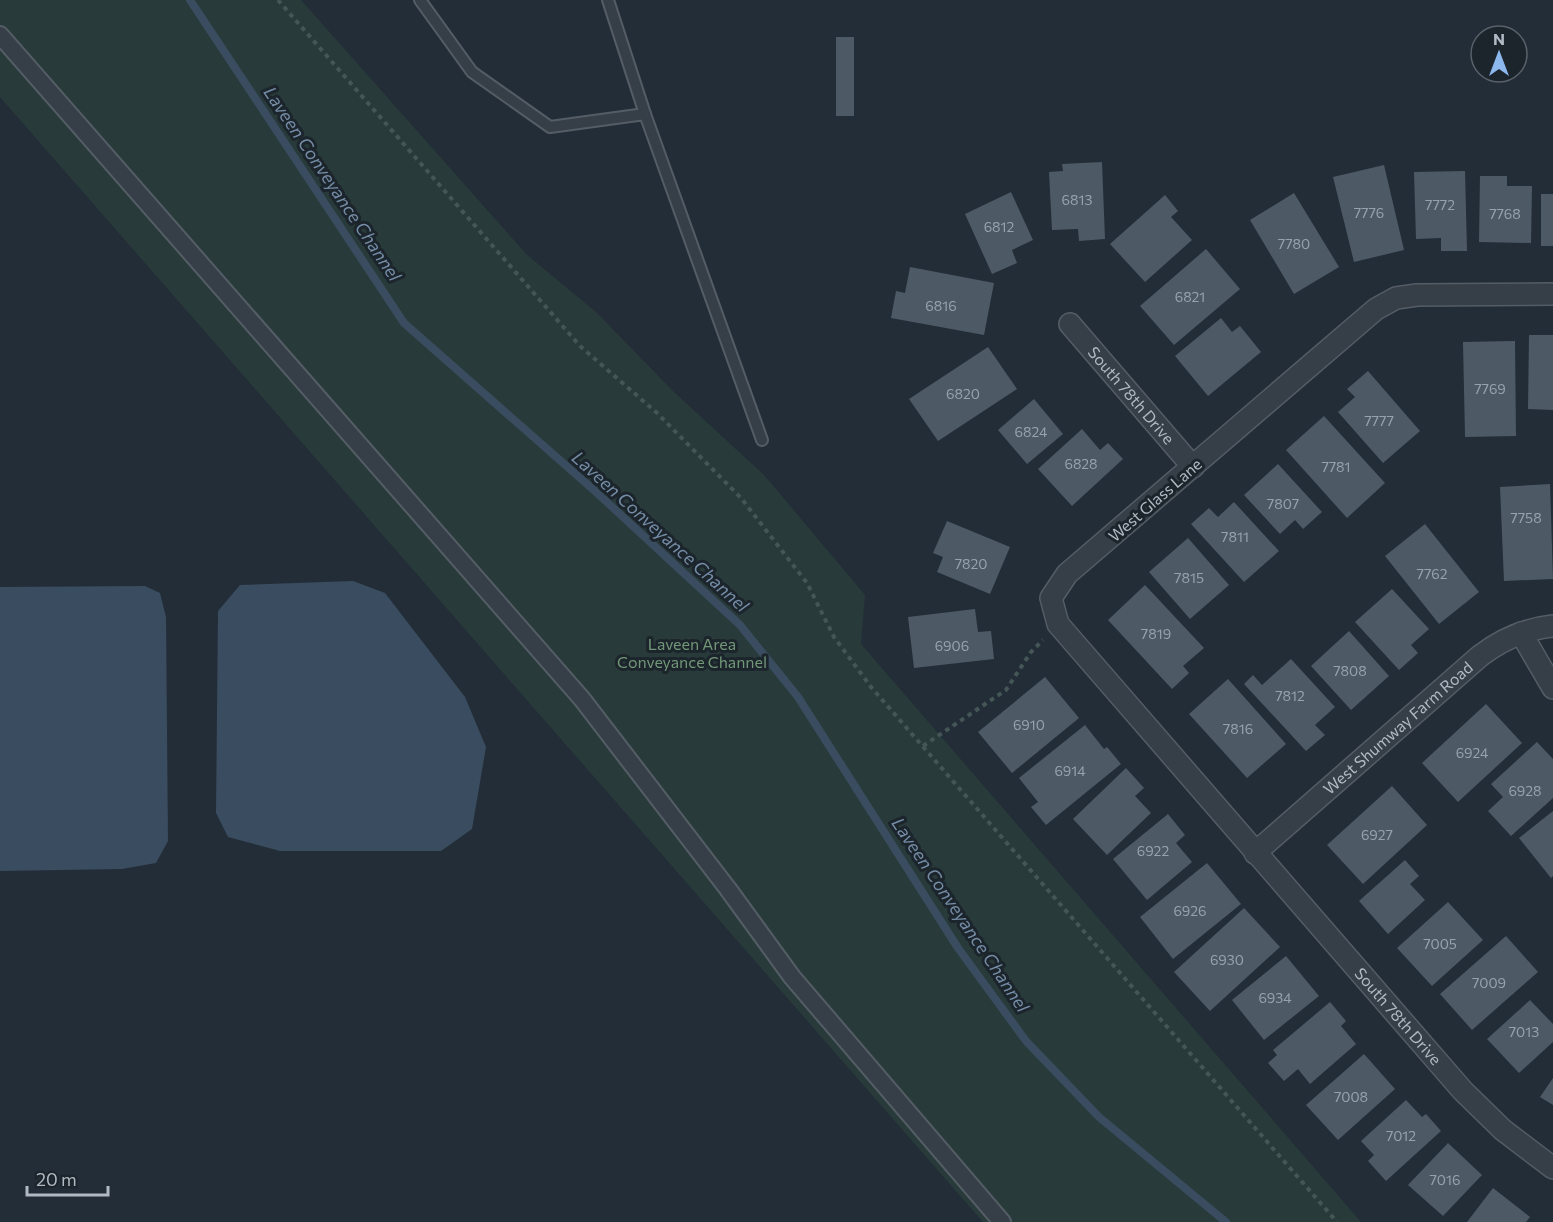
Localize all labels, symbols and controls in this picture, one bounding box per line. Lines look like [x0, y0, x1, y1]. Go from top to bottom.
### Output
north arrow [1469, 24, 1529, 84]
text: N [1493, 29, 1505, 48]
water label: Laveen Conveyance Channel [259, 82, 406, 285]
house number: 6813 [1062, 191, 1092, 208]
house number: 7772 [1425, 196, 1455, 213]
house number: 7776 [1354, 204, 1384, 221]
house number: 7768 [1489, 205, 1521, 222]
house number: 6812 [984, 218, 1015, 235]
house number: 7780 [1278, 235, 1310, 252]
house number: 6821 [1175, 288, 1205, 305]
house number: 6816 [925, 297, 957, 314]
street label: South 78th Drive [1085, 342, 1179, 448]
house number: 7769 [1474, 380, 1506, 397]
house number: 6820 [946, 385, 980, 402]
house number: 7777 [1364, 412, 1394, 429]
house number: 6824 [1015, 423, 1048, 440]
water label: Laveen Conveyance Channel [568, 446, 754, 617]
street label: West Glass Lane [1104, 454, 1205, 545]
house number: 6828 [1064, 455, 1098, 472]
house number: 7781 [1321, 458, 1351, 475]
house number: 7807 [1267, 495, 1299, 512]
house number: 7758 [1510, 509, 1542, 526]
house number: 7811 [1221, 528, 1249, 545]
house number: 7820 [955, 555, 987, 572]
house number: 7762 [1417, 565, 1448, 582]
house number: 7815 [1174, 569, 1204, 586]
house number: 7819 [1141, 625, 1171, 642]
park label: Laveen Area Conveyance Channel [617, 634, 767, 671]
house number: 6906 [935, 637, 969, 654]
street label: West Shumway Farm Road [1319, 657, 1476, 798]
house number: 7808 [1333, 662, 1367, 679]
house number: 7812 [1275, 687, 1305, 704]
house number: 6910 [1013, 716, 1045, 733]
house number: 7816 [1223, 720, 1253, 737]
house number: 6924 [1456, 744, 1489, 761]
house number: 6914 [1054, 762, 1086, 779]
house number: 6928 [1508, 782, 1542, 799]
water label: Laveen Conveyance Channel [887, 813, 1034, 1016]
house number: 6927 [1361, 826, 1393, 843]
house number: 6922 [1137, 842, 1169, 859]
house number: 6926 [1173, 902, 1207, 919]
house number: 7005 [1423, 935, 1457, 952]
house number: 6930 [1210, 951, 1244, 968]
street label: South 78th Drive [1351, 963, 1446, 1068]
house number: 7009 [1472, 974, 1506, 991]
house number: 6934 [1258, 989, 1292, 1006]
house number: 7013 [1509, 1023, 1539, 1040]
house number: 7008 [1334, 1088, 1368, 1105]
house number: 7012 [1386, 1127, 1416, 1144]
scale bar [27, 1159, 108, 1197]
text: 20 m [36, 1168, 77, 1190]
house number: 7016 [1430, 1171, 1460, 1188]

